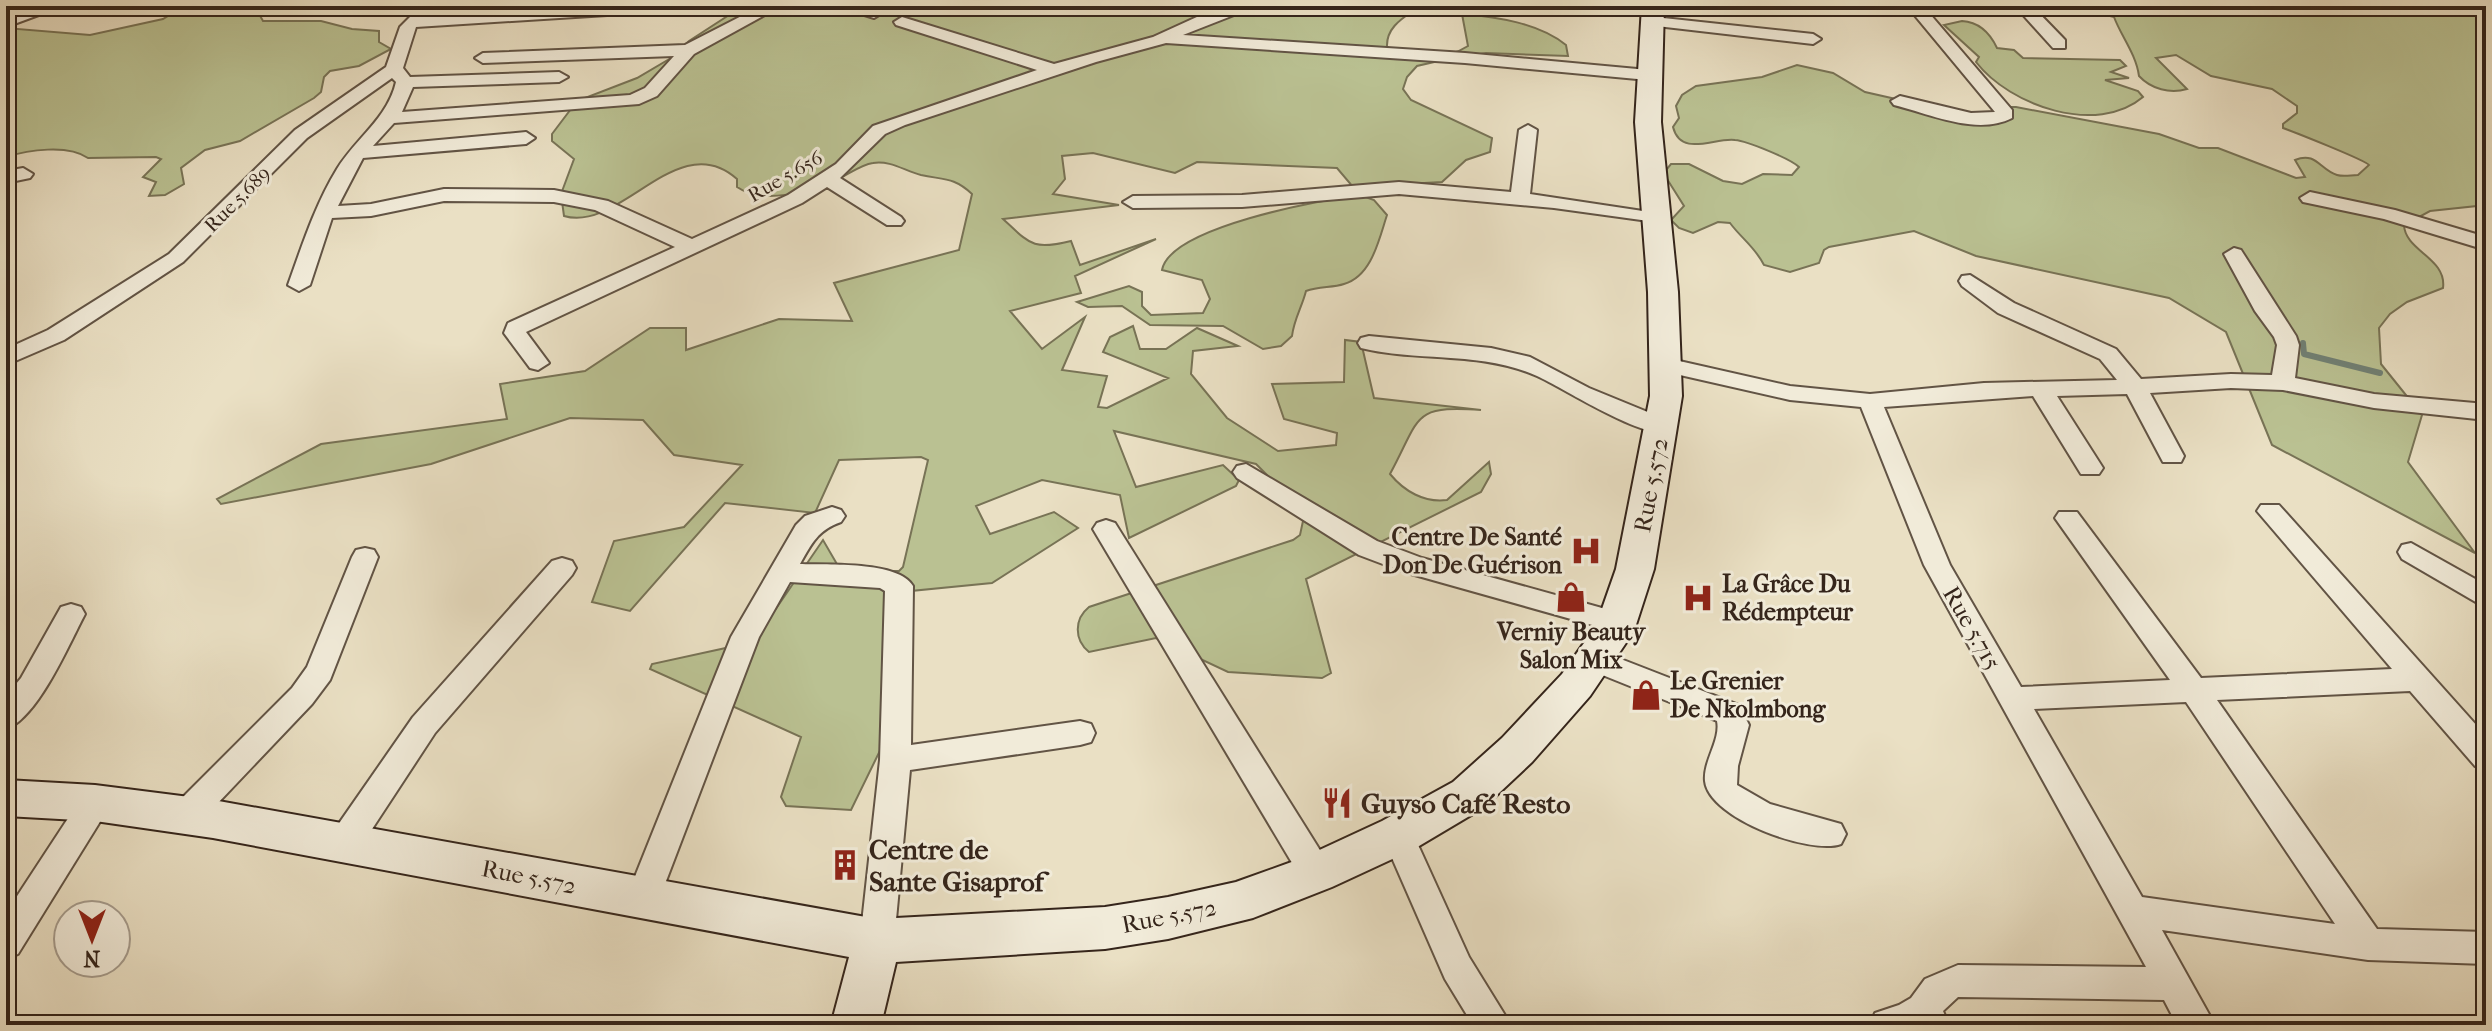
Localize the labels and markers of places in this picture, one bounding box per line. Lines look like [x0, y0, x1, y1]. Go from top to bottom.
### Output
place label: Centre De Santé Don De Guérison [1383, 523, 1563, 579]
hospital icon: Centre De Santé Don De Guérison [1569, 534, 1603, 568]
place label: La Grâce Du Rédempteur [1722, 570, 1854, 626]
shop icon: Verniy Beauty Salon Mix [1554, 580, 1588, 614]
hospital icon: La Grâce Du Rédempteur [1681, 581, 1715, 615]
place label: Verniy Beauty Salon Mix [1496, 618, 1646, 674]
place label: Le Grenier De Nkolmbong [1670, 667, 1827, 723]
shop icon: Le Grenier De Nkolmbong [1629, 678, 1663, 712]
restaurant icon: Guyso Café Resto [1320, 786, 1354, 820]
place label: Guyso Café Resto [1361, 787, 1570, 820]
place label: Centre de Sante Gisaprof [869, 833, 1049, 898]
building icon: Centre de Sante Gisaprof [828, 848, 862, 882]

